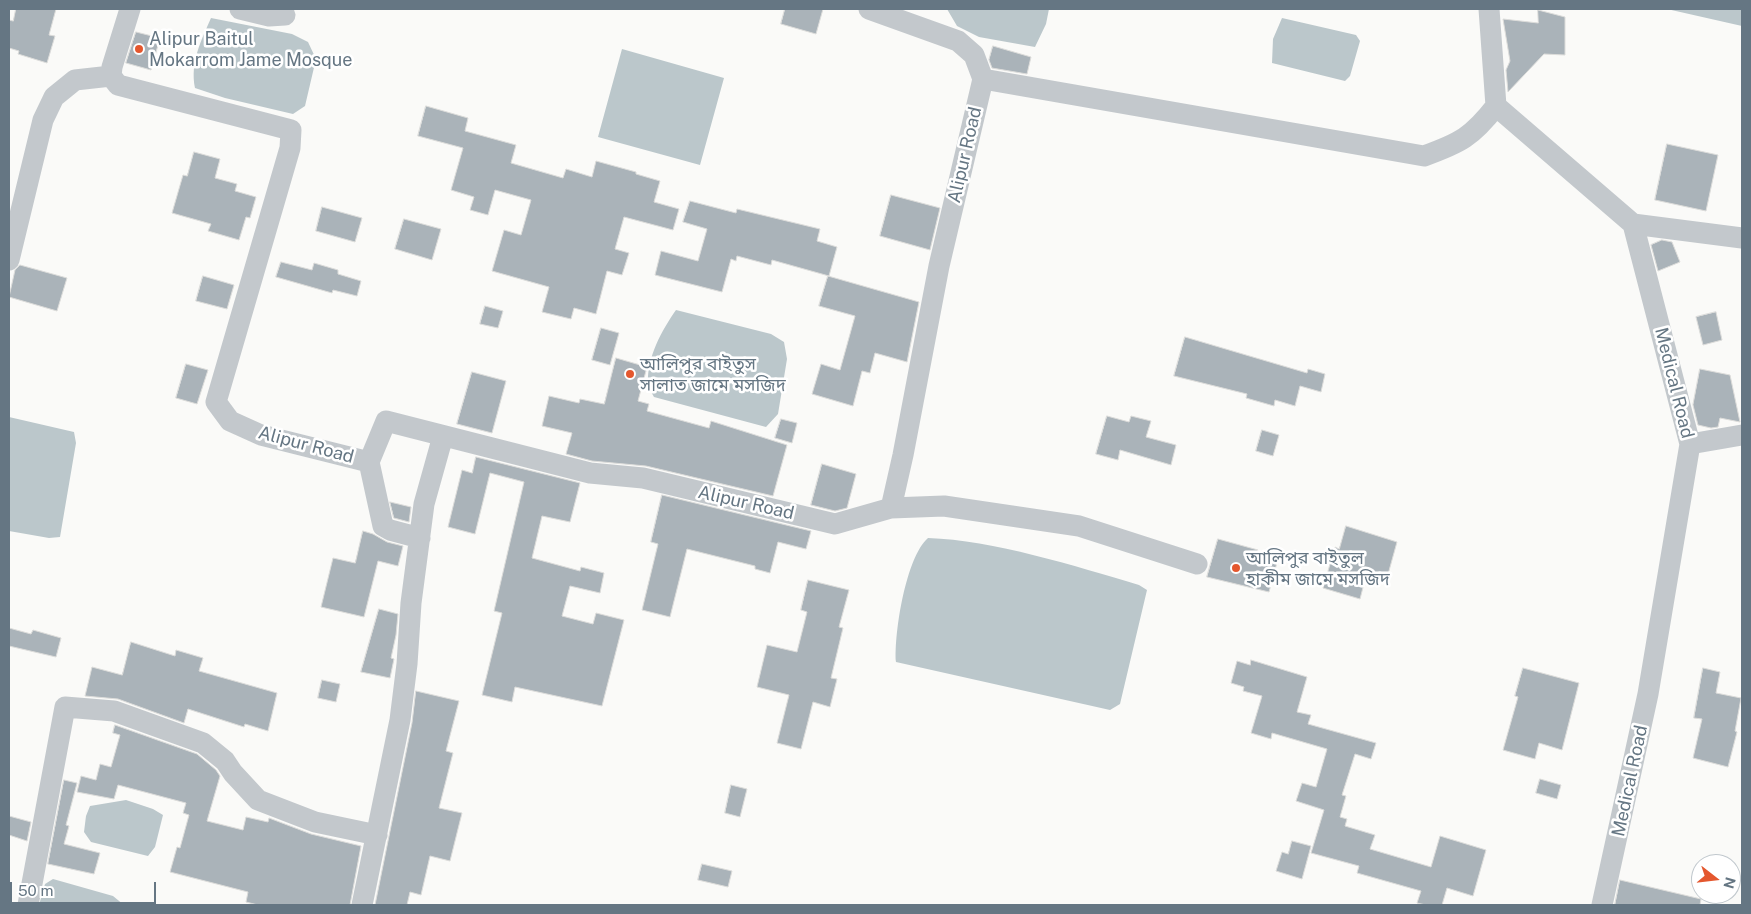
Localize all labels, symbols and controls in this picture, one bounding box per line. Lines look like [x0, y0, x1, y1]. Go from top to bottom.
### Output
place label: Alipur Baitul Mokarrom Jame Mosque [149, 28, 352, 70]
marker: Alipur Baitul Mokarrom Jame Mosque [133, 43, 145, 55]
street label: Alipur Road [943, 105, 987, 205]
street label: Medical Road [1650, 325, 1698, 441]
place label: আলিপুর বাইতুস সালাত জামে মসজিদ [640, 353, 786, 396]
marker: আলিপুর বাইতুস সালাত জামে মসজিদ [624, 368, 636, 380]
street label: Alipur Road [256, 422, 356, 468]
street label: Alipur Road [696, 481, 796, 525]
place label: আলিপুর বাইতুল হাকীম জামে মসজিদ [1246, 547, 1390, 590]
marker: আলিপুর বাইতুল হাকীম জামে মসজিদ [1230, 562, 1242, 574]
street label: Medical Road [1608, 723, 1652, 839]
north arrow [1691, 854, 1741, 904]
scale bar [12, 872, 159, 904]
text: N [1720, 875, 1739, 890]
text: 50 m [18, 882, 53, 899]

